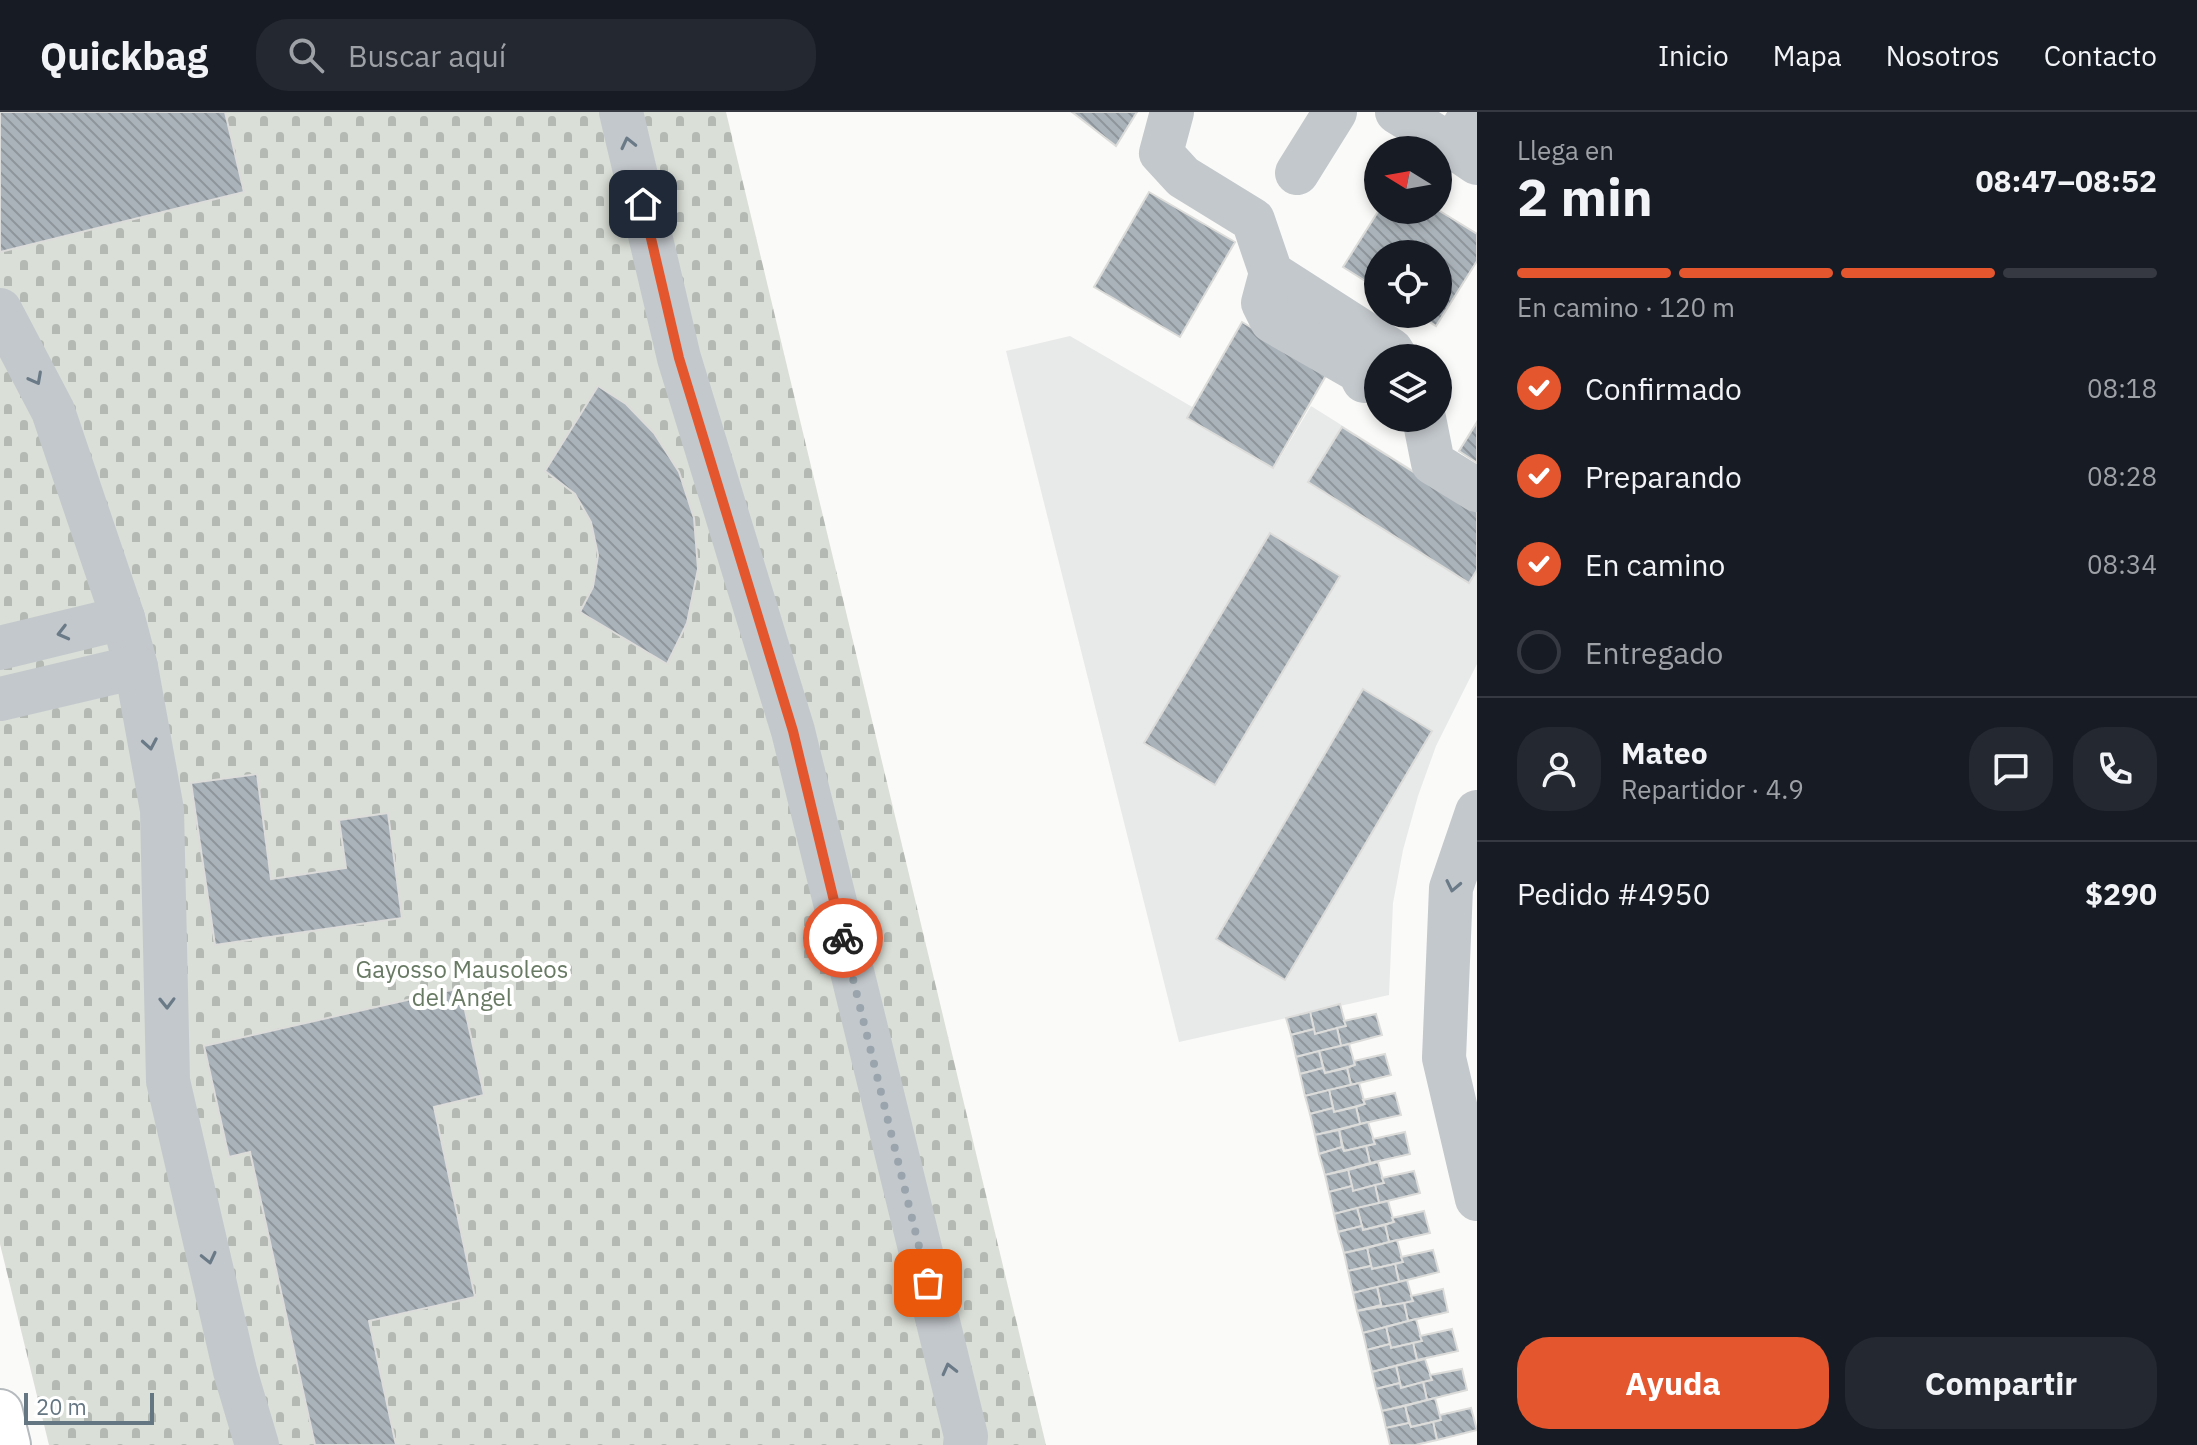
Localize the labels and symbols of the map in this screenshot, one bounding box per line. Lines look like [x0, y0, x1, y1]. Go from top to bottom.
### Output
one-way arrow [620, 136, 637, 150]
north arrow [1364, 136, 1452, 224]
pin [609, 170, 677, 238]
one-way arrow [27, 371, 42, 386]
one-way arrow [56, 624, 70, 641]
one-way arrow [140, 737, 157, 751]
one-way arrow [1445, 879, 1462, 893]
courier [803, 898, 883, 978]
park label: Gayosso Mausoleos del Angel [356, 953, 568, 1013]
one-way arrow [158, 997, 176, 1010]
pin [894, 1249, 962, 1317]
one-way arrow [200, 1251, 217, 1264]
one-way arrow [942, 1363, 959, 1376]
scale bar [24, 1389, 154, 1425]

